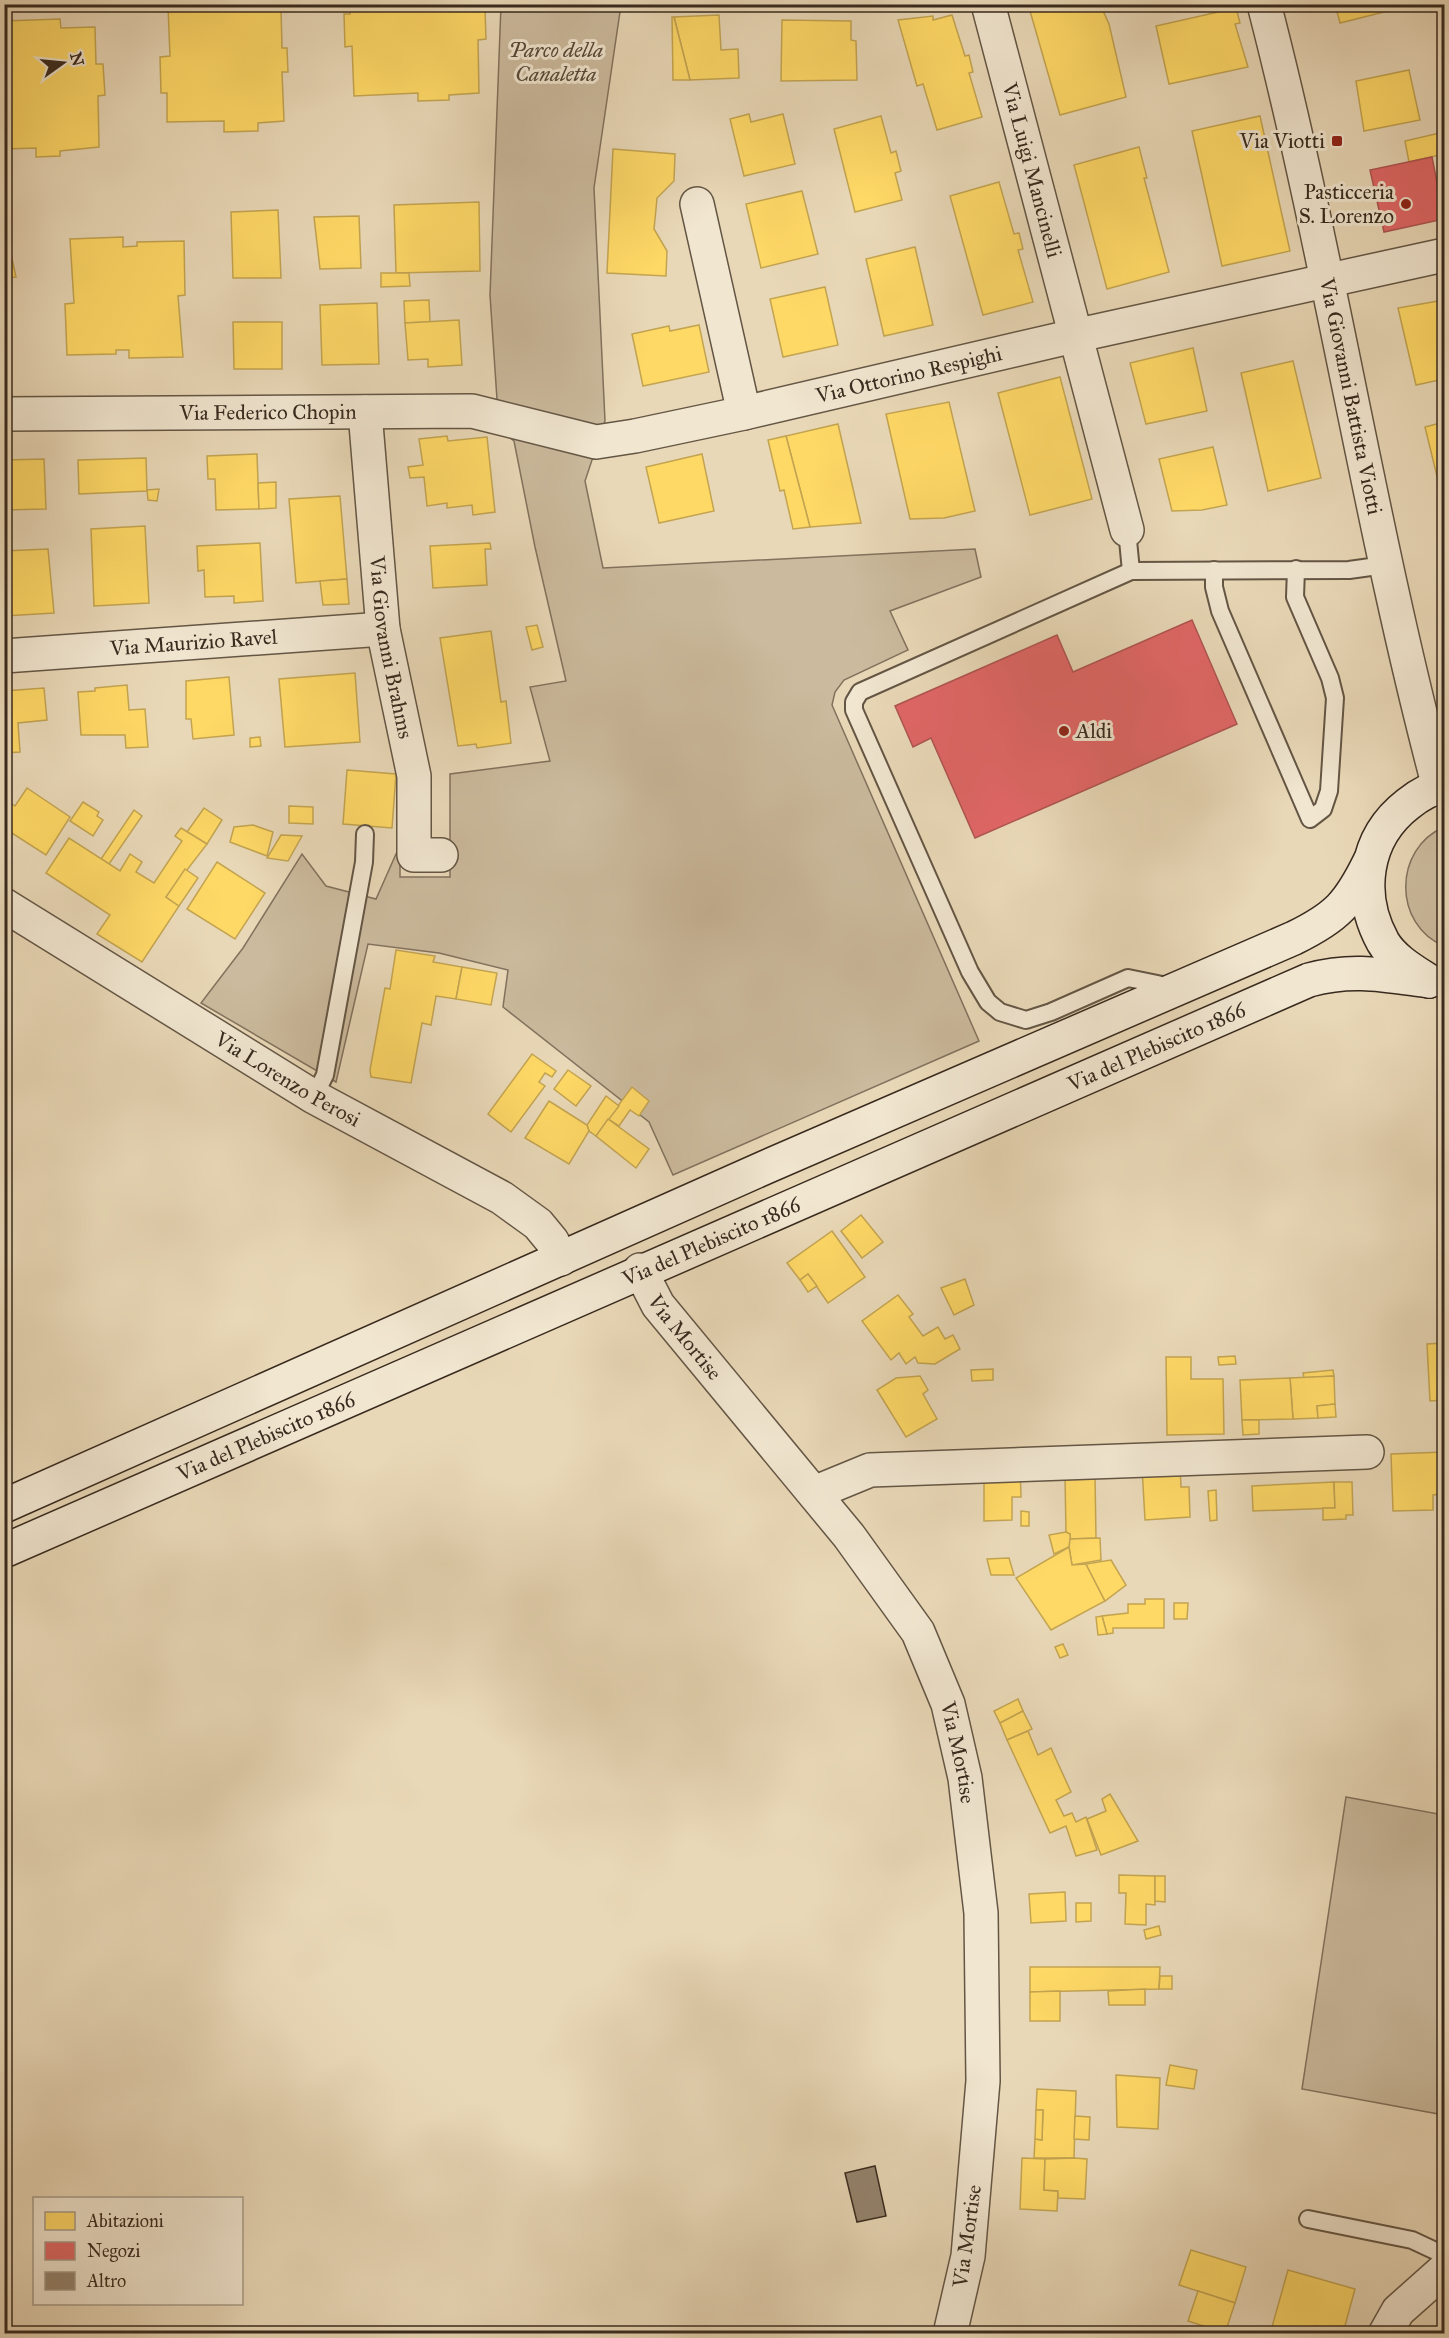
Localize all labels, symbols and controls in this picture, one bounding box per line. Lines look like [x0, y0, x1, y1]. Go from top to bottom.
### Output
north arrow [33, 33, 93, 93]
park label: Parco della Canaletta [509, 37, 603, 87]
text: N [66, 50, 88, 69]
street label: Via Luigi Mancinelli [996, 79, 1068, 261]
place label: Via Viotti [1239, 128, 1325, 154]
marker: Via Viotti [1330, 134, 1344, 148]
place label: Pasticceria S. Lorenzo [1299, 179, 1394, 229]
marker: Pasticceria S. Lorenzo [1399, 197, 1413, 211]
street label: Via Giovanni Battista Viotti [1314, 275, 1388, 517]
street label: Via Ottorino Respighi [812, 340, 1005, 409]
street label: Via Federico Chopin [178, 399, 357, 426]
street label: Via Giovanni Brahms [364, 554, 419, 741]
street label: Via Maurizio Ravel [108, 624, 278, 661]
place label: Aldi [1075, 718, 1112, 744]
marker: Aldi [1057, 724, 1071, 738]
street label: Via del Plebiscito 1866 [1063, 996, 1251, 1097]
street label: Via Lorenzo Perosi [209, 1025, 365, 1133]
street label: Via del Plebiscito 1866 [617, 1191, 805, 1292]
street label: Via Mortise [641, 1289, 728, 1385]
street label: Via del Plebiscito 1866 [172, 1386, 360, 1487]
street label: Via Mortise [935, 1698, 981, 1805]
street label: Via Mortise [947, 2183, 987, 2290]
legend [33, 2197, 243, 2305]
text: Abitazioni [86, 2210, 164, 2232]
text: Negozi [87, 2240, 140, 2263]
text: Altro [86, 2270, 126, 2292]

